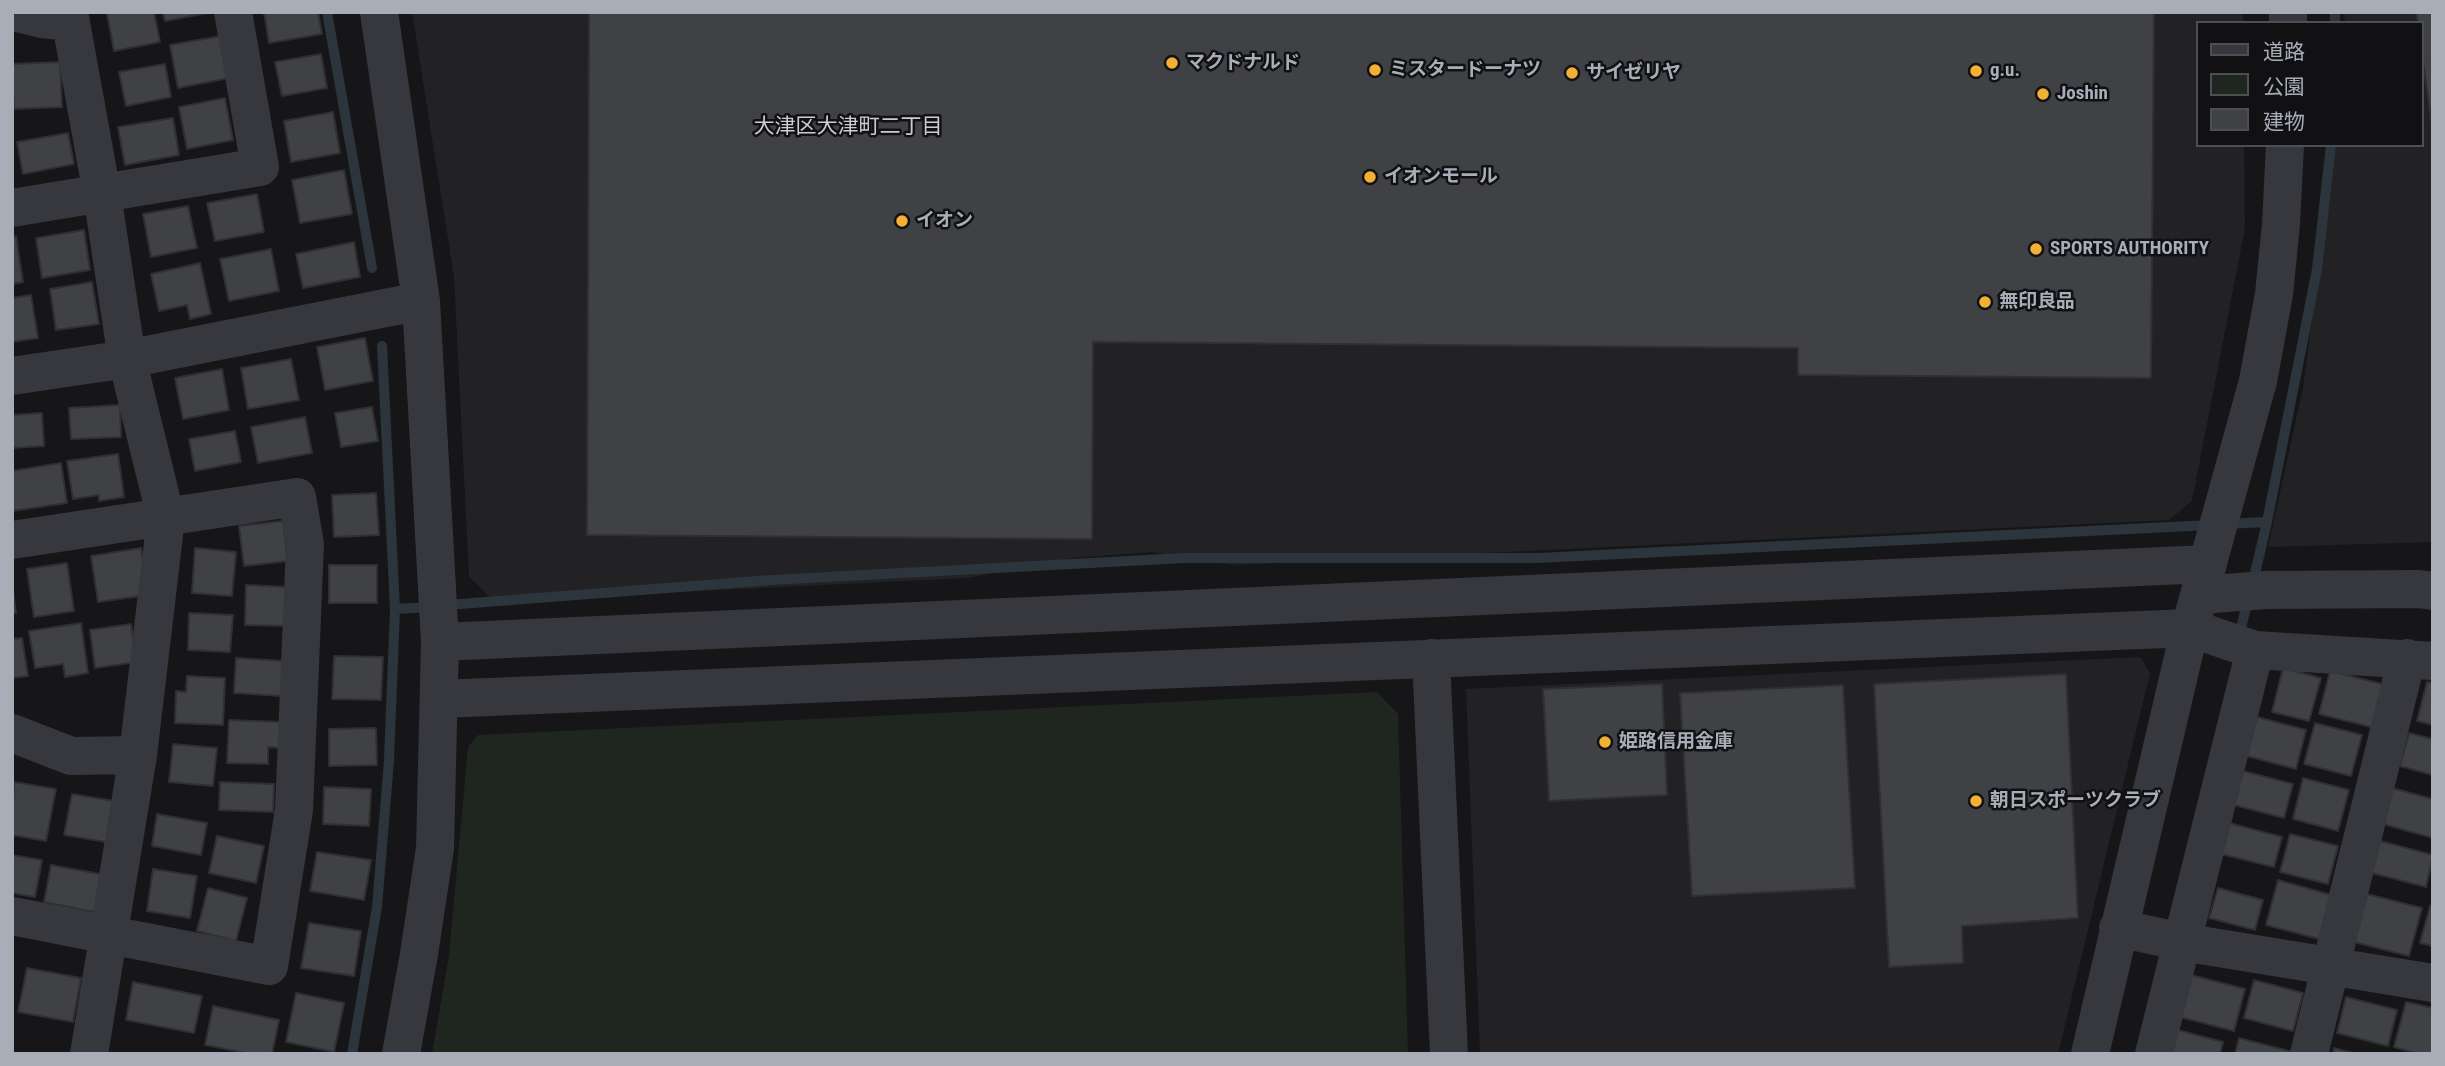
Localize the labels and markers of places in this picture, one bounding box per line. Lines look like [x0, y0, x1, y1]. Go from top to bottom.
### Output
place label: マクドナルド [1186, 52, 1300, 74]
marker: マクドナルド [1164, 55, 1180, 71]
place label: ミスタードーナツ [1389, 59, 1541, 81]
place label: g.u. [1990, 60, 2020, 82]
marker: ミスタードーナツ [1367, 62, 1383, 78]
place label: サイゼリヤ [1586, 62, 1681, 84]
marker: g.u. [1968, 63, 1984, 79]
marker: サイゼリヤ [1564, 65, 1580, 81]
place label: Joshin [2057, 83, 2108, 105]
marker: Joshin [2035, 86, 2051, 102]
place label: イオンモール [1384, 166, 1498, 188]
marker: イオンモール [1362, 169, 1378, 185]
place label: イオン [916, 210, 973, 232]
marker: イオン [894, 213, 910, 229]
place label: SPORTS AUTHORITY [2050, 238, 2209, 260]
marker: SPORTS AUTHORITY [2028, 241, 2044, 257]
place label: 無印良品 [1999, 291, 2075, 313]
marker: 無印良品 [1977, 294, 1993, 310]
place label: 姫路信用金庫 [1619, 731, 1733, 753]
marker: 姫路信用金庫 [1597, 734, 1613, 750]
place label: 朝日スポーツクラブ [1990, 790, 2161, 812]
marker: 朝日スポーツクラブ [1968, 793, 1984, 809]

